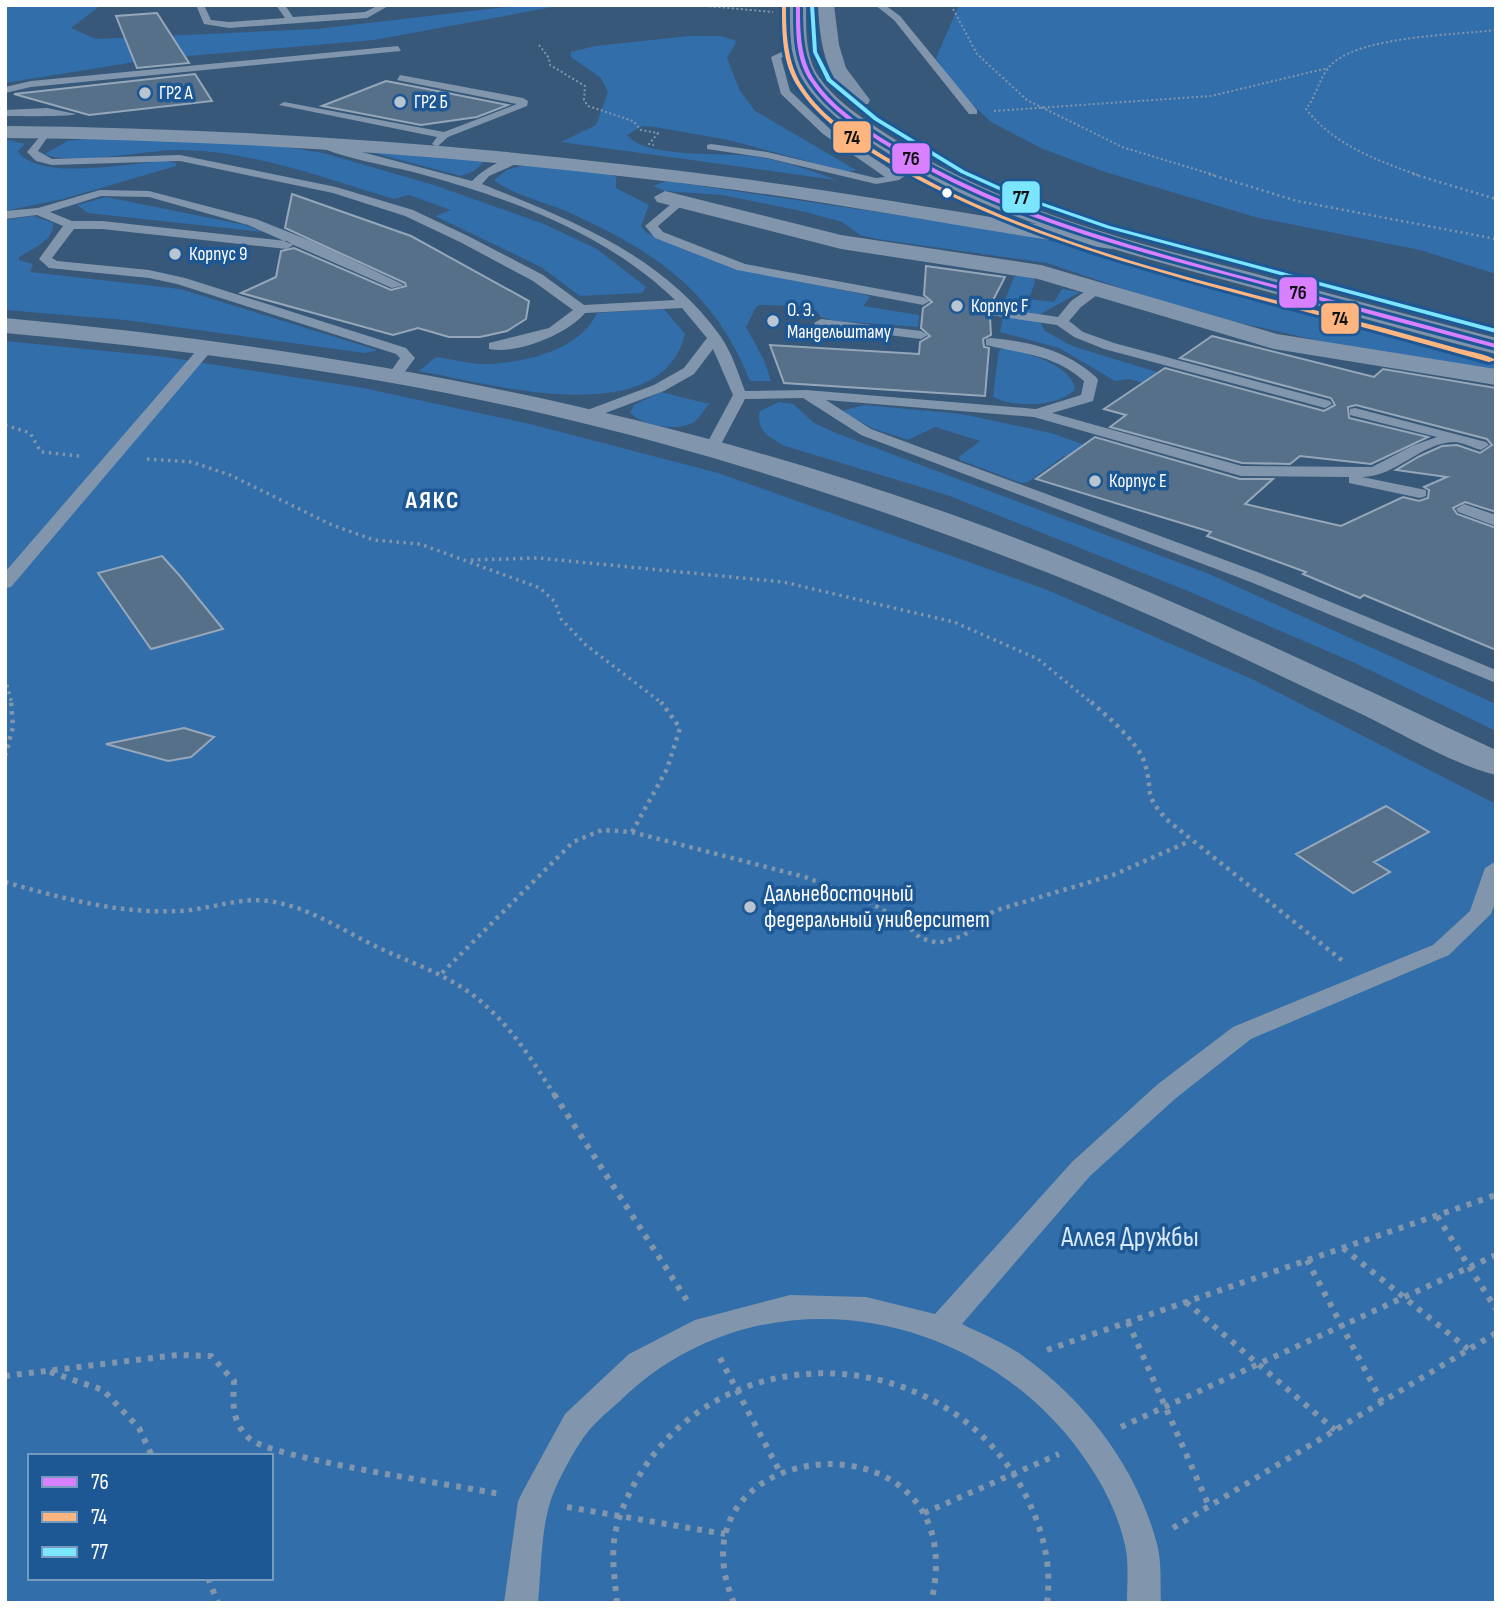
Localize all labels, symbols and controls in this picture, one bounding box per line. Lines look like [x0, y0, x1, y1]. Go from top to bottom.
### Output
place label: ГР2 А [159, 82, 194, 105]
marker: ГР2 А [137, 85, 153, 101]
place label: ГР2 Б [414, 91, 448, 114]
marker: ГР2 Б [392, 94, 408, 110]
line badge: 74 [832, 120, 872, 154]
text: 74 [844, 127, 860, 150]
line badge: 76 [891, 142, 931, 175]
text: 76 [902, 148, 920, 171]
line badge: 77 [1001, 180, 1041, 214]
unlabelled marker [940, 186, 954, 200]
text: 77 [1013, 187, 1030, 210]
place label: Корпус 9 [189, 243, 248, 266]
marker: Корпус 9 [167, 246, 183, 262]
line badge: 76 [1278, 276, 1318, 309]
text: 76 [1289, 282, 1307, 305]
place label: Корпус F [971, 295, 1029, 318]
marker: Корпус F [949, 298, 965, 314]
place label: О. Э. Мандельштаму [787, 299, 892, 344]
line badge: 74 [1320, 302, 1360, 335]
text: 74 [1332, 308, 1348, 331]
marker: О. Э. Мандельштаму [765, 313, 781, 329]
place label: Корпус E [1109, 470, 1167, 493]
marker: Корпус E [1087, 473, 1103, 489]
district label: АЯКС [405, 486, 460, 515]
place label: Дальневосточный федеральный университет [764, 880, 990, 934]
marker: Дальневосточный федеральный университет [742, 899, 758, 915]
park label: Аллея Дружбы [1060, 1221, 1199, 1254]
legend [28, 1454, 273, 1580]
text: 76 [91, 1470, 109, 1495]
text: 74 [91, 1505, 107, 1530]
text: 77 [91, 1540, 108, 1565]

